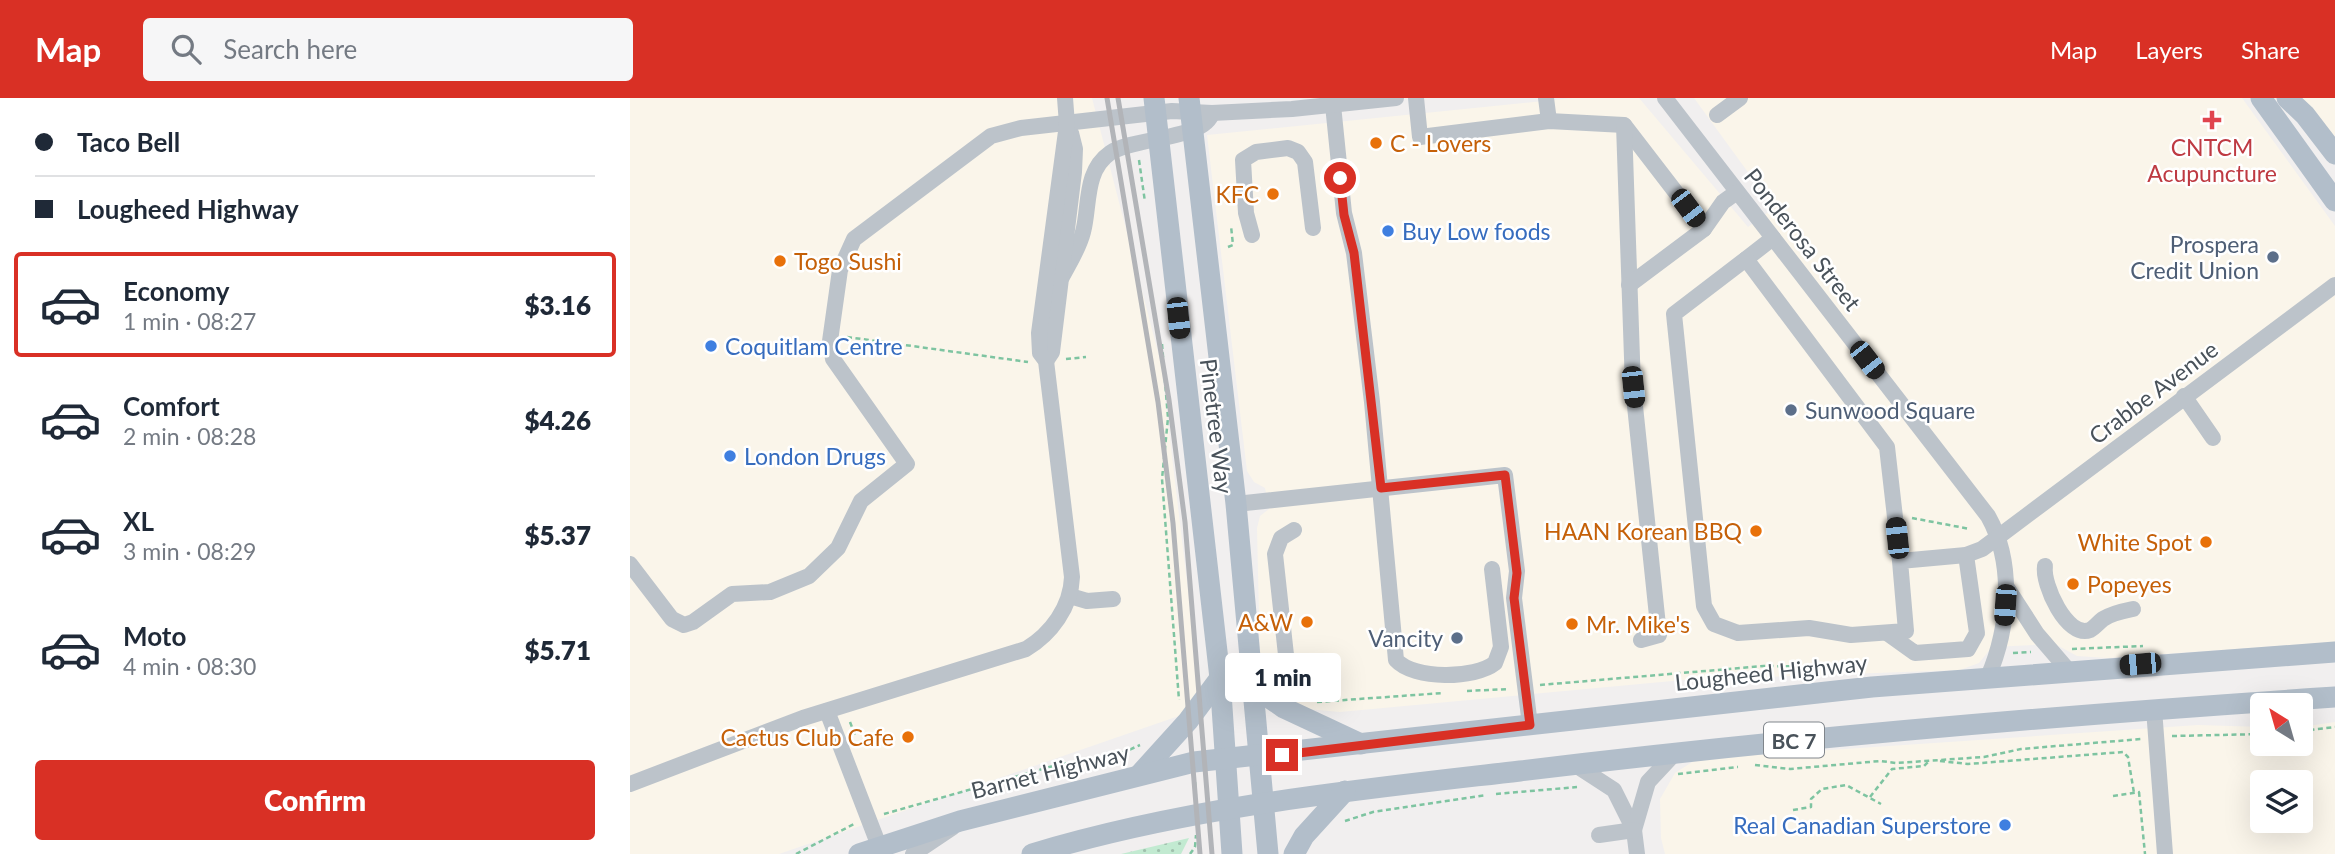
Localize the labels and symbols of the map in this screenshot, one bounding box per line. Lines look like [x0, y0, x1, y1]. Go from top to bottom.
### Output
marker: CNTCM Acupuncture [2202, 110, 2222, 130]
place label: C - Lovers [1390, 129, 1491, 157]
place label: CNTCM Acupuncture [2147, 133, 2277, 187]
marker: C - Lovers [1368, 135, 1384, 151]
route start [1324, 162, 1356, 194]
street label: Ponderosa Street [1739, 162, 1868, 316]
place label: KFC [1216, 180, 1259, 208]
car [1667, 185, 1710, 231]
marker: KFC [1265, 186, 1281, 202]
place label: Buy Low foods [1402, 217, 1551, 245]
marker: Buy Low foods [1380, 223, 1396, 239]
place label: Prospera Credit Union [2130, 230, 2259, 284]
place label: Togo Sushi [794, 247, 902, 275]
marker: Prospera Credit Union [2265, 249, 2281, 265]
marker: Togo Sushi [772, 253, 788, 269]
car [1166, 296, 1191, 340]
place label: Coquitlam Centre [725, 332, 903, 360]
street label: Crabbe Avenue [2083, 334, 2223, 450]
car [1846, 337, 1889, 383]
marker: Coquitlam Centre [703, 338, 719, 354]
street label: Pinetree Way [1195, 357, 1239, 495]
car [1621, 365, 1646, 409]
place label: Sunwood Square [1805, 396, 1975, 424]
marker: Sunwood Square [1783, 402, 1799, 418]
place label: London Drugs [744, 442, 886, 470]
marker: London Drugs [722, 448, 738, 464]
car [1885, 516, 1910, 560]
place label: HAAN Korean BBQ [1544, 517, 1743, 545]
marker: HAAN Korean BBQ [1748, 523, 1764, 539]
place label: White Spot [2078, 528, 2193, 556]
marker: White Spot [2198, 534, 2214, 550]
place label: Popeyes [2087, 570, 2172, 598]
marker: Popeyes [2065, 576, 2081, 592]
car [1994, 583, 2017, 627]
place label: A&W [1238, 608, 1293, 636]
place label: Mr. Mike's [1586, 610, 1690, 638]
marker: A&W [1299, 614, 1315, 630]
marker: Mr. Mike's [1564, 616, 1580, 632]
place label: Vancity [1368, 624, 1443, 652]
marker: Vancity [1449, 630, 1465, 646]
street label: Lougheed Highway [1673, 648, 1869, 696]
car [2119, 652, 2162, 676]
callout: 1 min [1224, 654, 1340, 702]
north arrow [2250, 693, 2314, 756]
road number: BC 7 [1764, 722, 1824, 758]
place label: Cactus Club Cafe [720, 723, 894, 751]
marker: Cactus Club Cafe [900, 729, 916, 745]
street label: Barnet Highway [968, 738, 1132, 804]
route end [1266, 739, 1298, 771]
place label: Real Canadian Superstore [1733, 811, 1991, 839]
marker: Real Canadian Superstore [1997, 817, 2013, 833]

